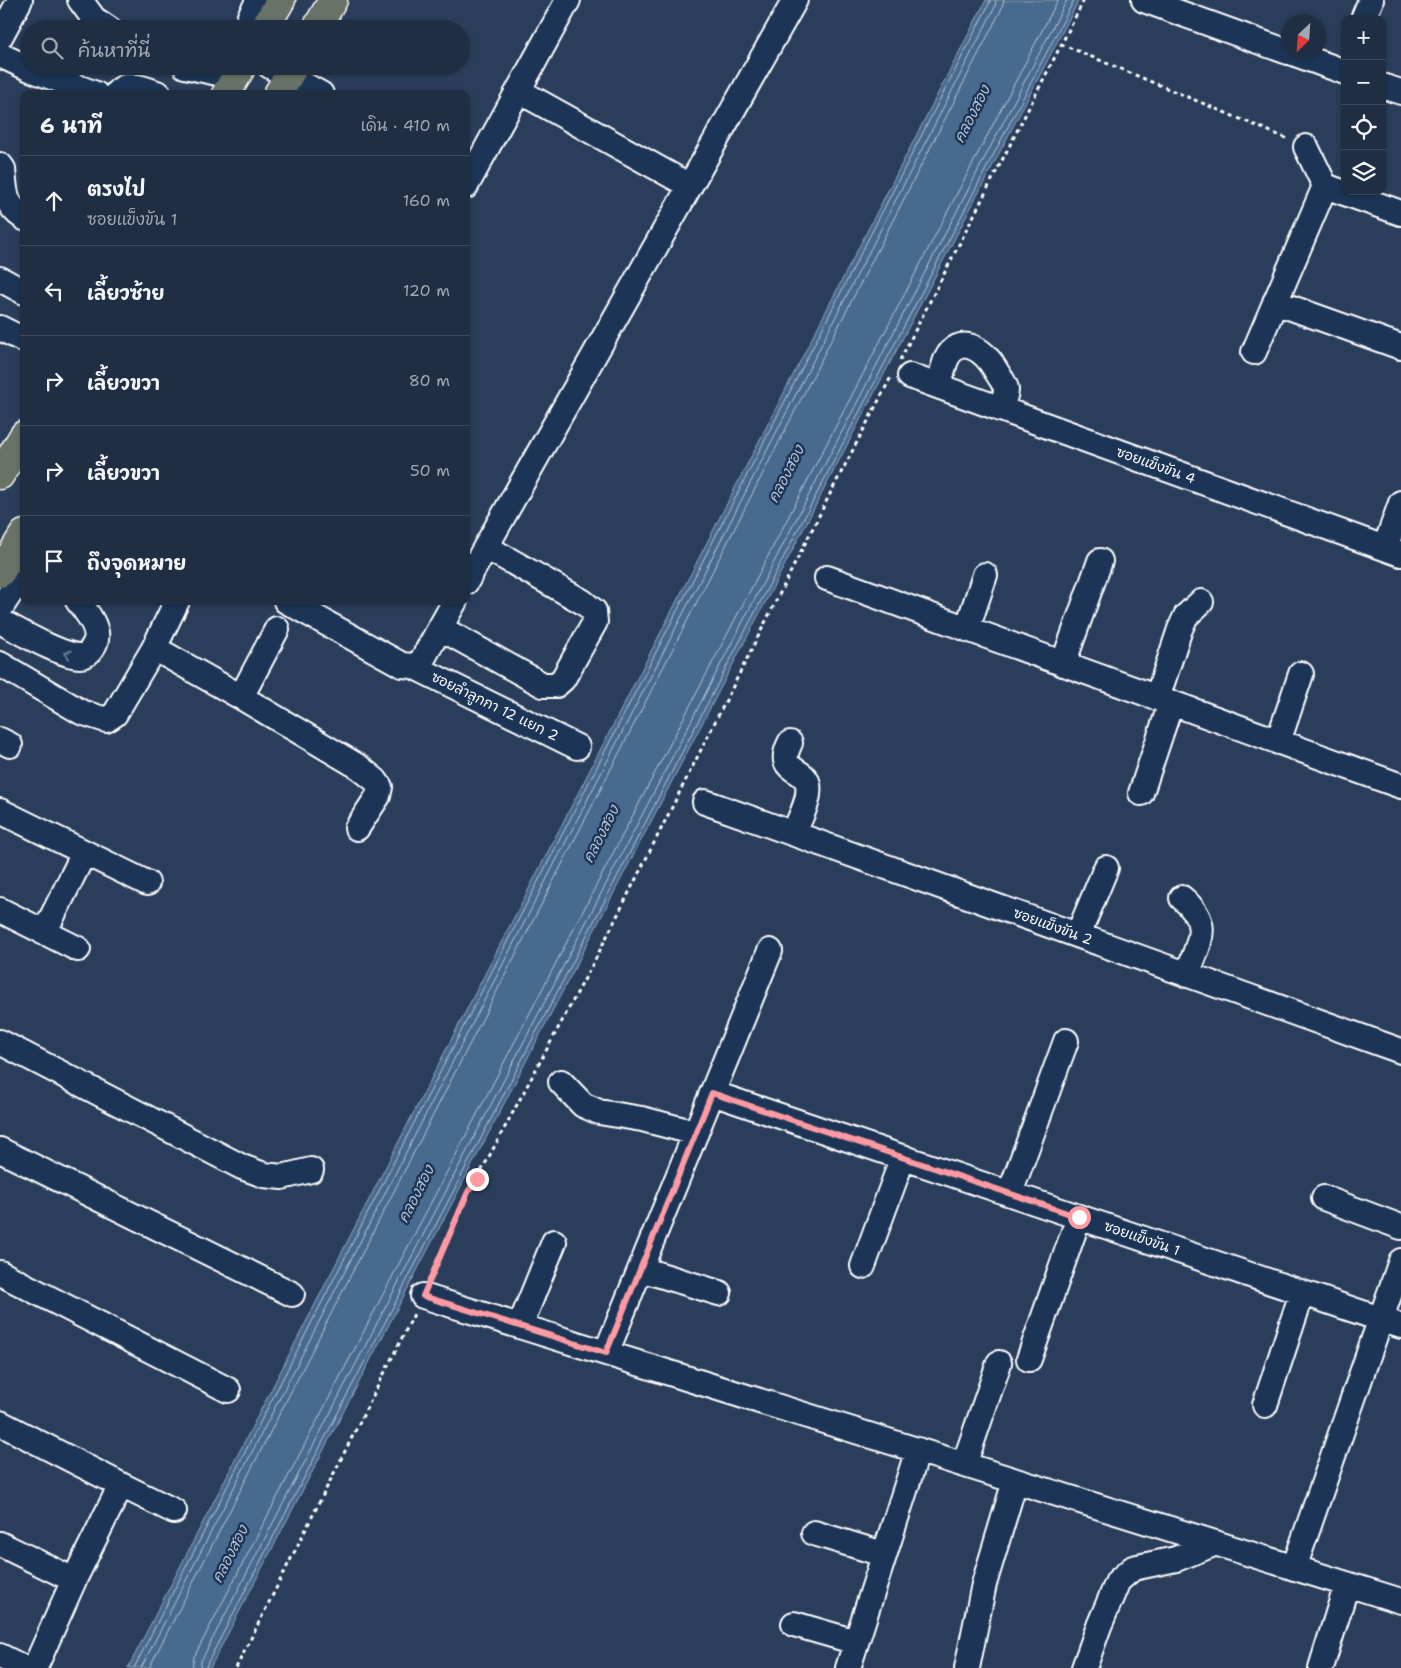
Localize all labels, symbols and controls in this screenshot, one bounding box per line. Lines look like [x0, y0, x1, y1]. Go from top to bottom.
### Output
north arrow [1281, 15, 1326, 60]
map controls [1341, 15, 1386, 195]
button: + [1341, 15, 1386, 60]
search box [20, 20, 470, 75]
icon: search [38, 34, 66, 62]
text: ค้นหาที่นี่ [78, 38, 150, 63]
button: − [1341, 60, 1386, 105]
water label: คลองสอง [949, 81, 996, 146]
button: locate [1341, 105, 1386, 150]
text: 6 นาที [40, 112, 102, 140]
text: เดิน · 410 m [361, 115, 450, 136]
button: layers [1341, 150, 1386, 195]
text: ตรงไป [87, 177, 145, 202]
icon: ahead [40, 187, 68, 215]
text: 160 m [403, 190, 450, 211]
text: ซอยแข็งขัน 1 [87, 209, 177, 230]
icon: left [40, 277, 68, 305]
text: 120 m [403, 280, 450, 301]
text: เลี้ยวซ้าย [87, 281, 164, 306]
icon: right [40, 367, 68, 395]
text: 80 m [409, 370, 450, 391]
text: เลี้ยวขวา [87, 371, 160, 396]
water label: คลองสอง [763, 441, 810, 506]
street label: ซอยแข็งขัน 4 [1114, 442, 1198, 488]
icon: right [40, 457, 68, 485]
text: 50 m [410, 460, 450, 481]
text: เลี้ยวขวา [87, 461, 160, 486]
icon: arrive [40, 547, 68, 575]
text: ถึงจุดหมาย [87, 551, 186, 576]
one-way arrow [64, 649, 73, 659]
street label: ซอยลําลูกกา 12 แยก 2 [428, 667, 562, 746]
water label: คลองสอง [578, 801, 625, 866]
street label: ซอยแข็งขัน 2 [1011, 903, 1095, 949]
water label: คลองสอง [393, 1161, 440, 1226]
route end [466, 1168, 489, 1191]
route start [1068, 1206, 1091, 1229]
street label: ซอยแข็งขัน 1 [1102, 1217, 1182, 1259]
water label: คลองสอง [207, 1521, 254, 1586]

